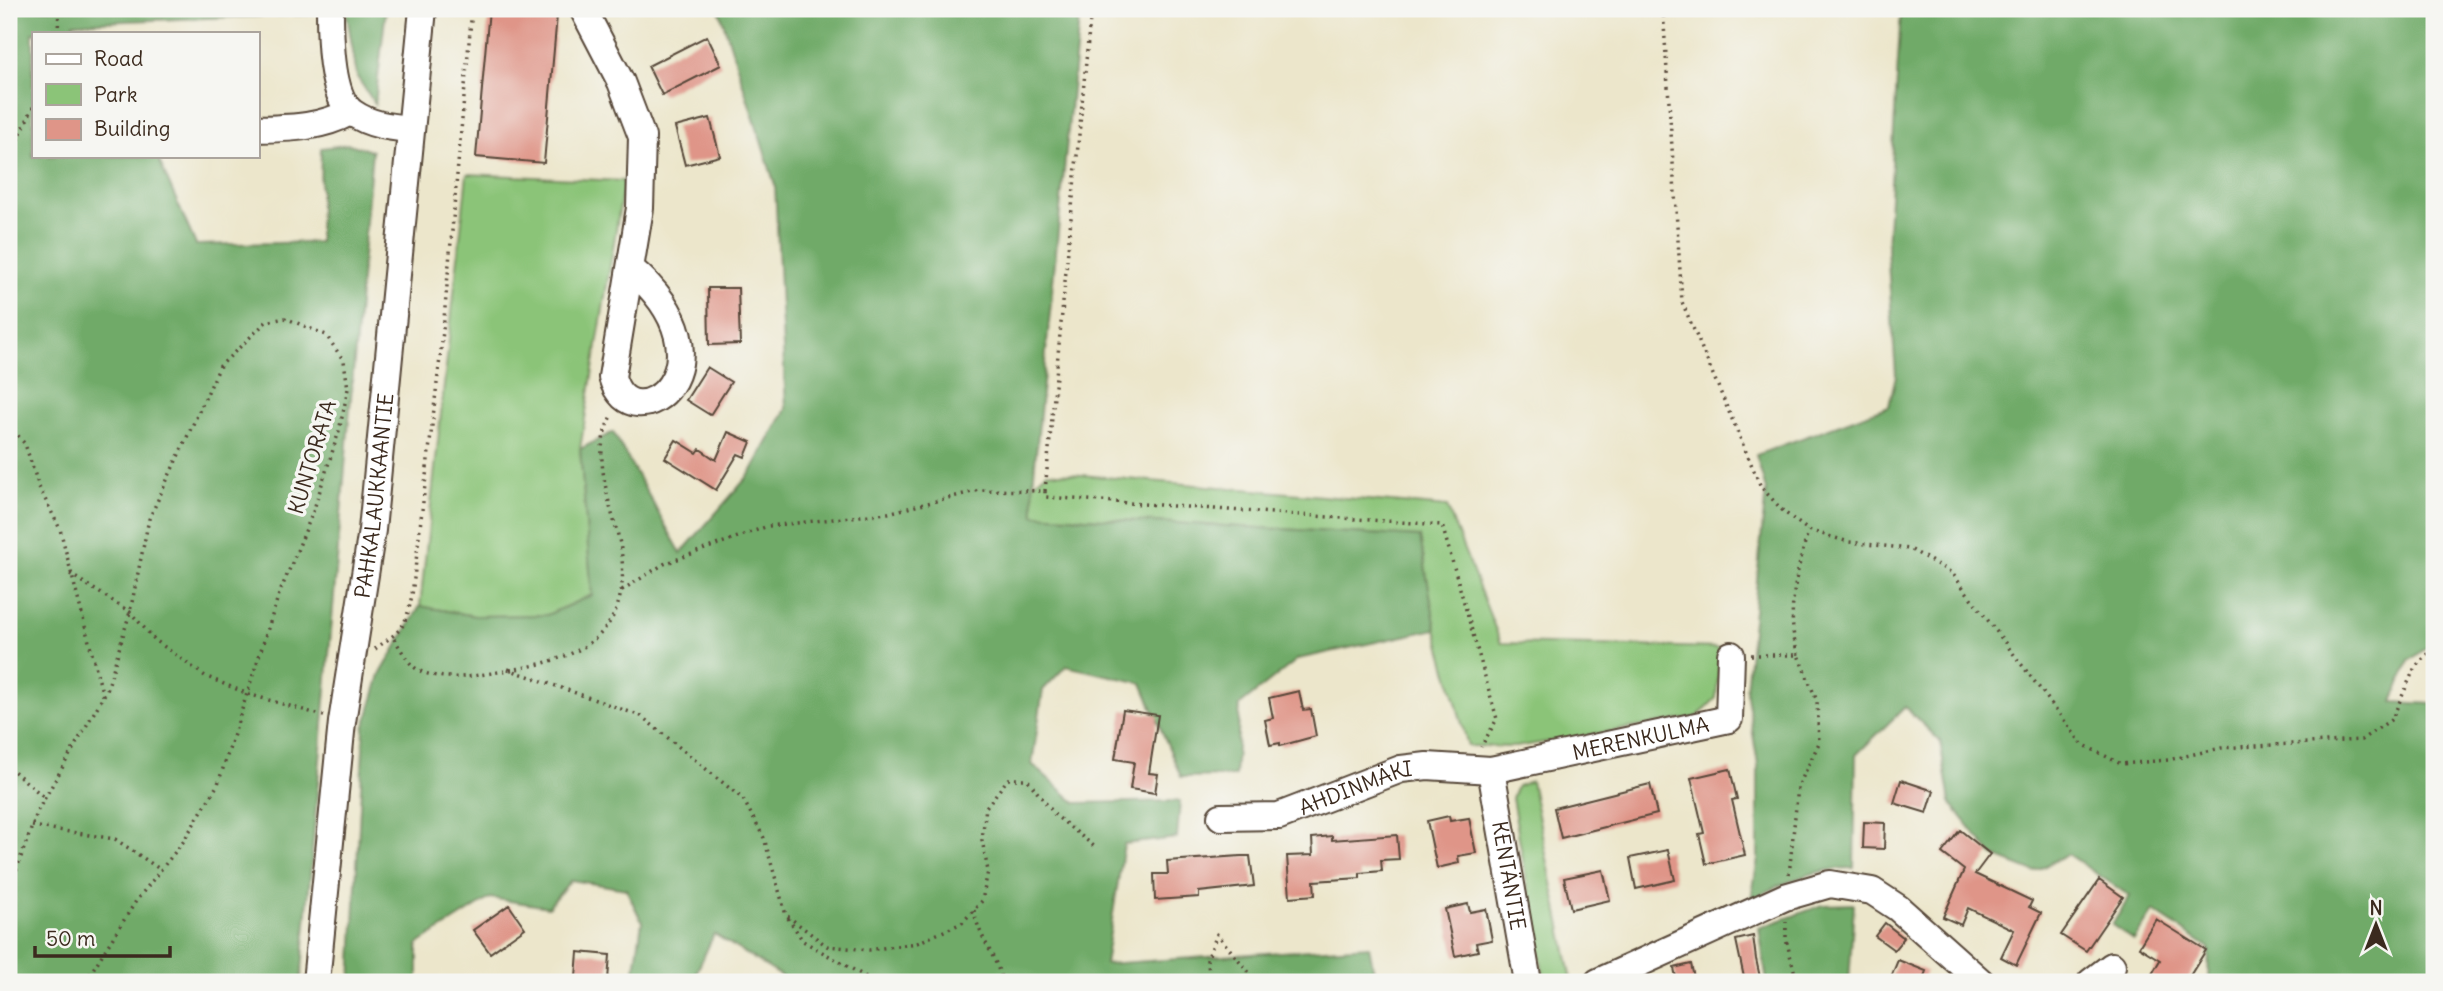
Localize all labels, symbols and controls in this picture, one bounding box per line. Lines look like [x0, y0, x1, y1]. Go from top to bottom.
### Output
legend [32, 32, 259, 158]
text: Road [94, 45, 143, 72]
text: Park [94, 81, 137, 108]
text: Building [94, 115, 170, 142]
street label: PAHKALAUKKAANTIE [348, 392, 399, 600]
street label: KUNTORATA [282, 397, 342, 517]
street label: MERENKULMA [1570, 710, 1711, 766]
street label: AHDINMÄKI [1295, 754, 1413, 821]
street label: KENTÄNTIE [1487, 819, 1532, 932]
north arrow [2342, 890, 2412, 960]
text: N [2369, 896, 2383, 920]
scale bar [35, 914, 170, 958]
text: 50 m [46, 925, 95, 952]

